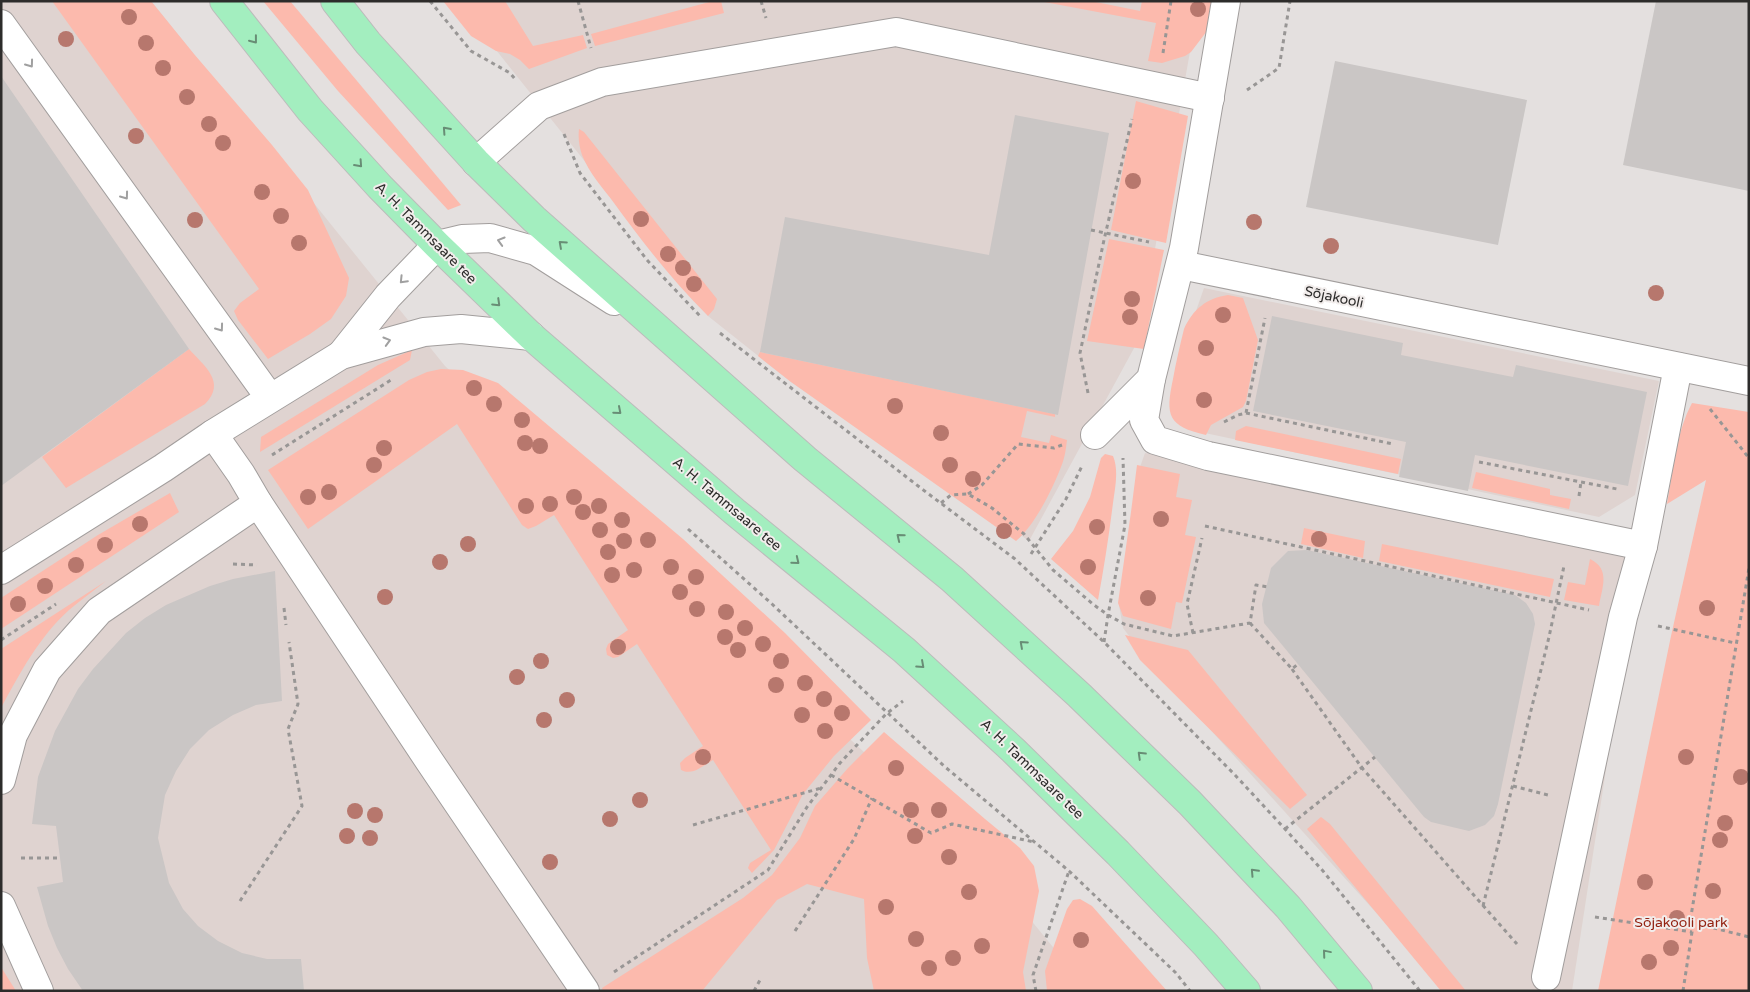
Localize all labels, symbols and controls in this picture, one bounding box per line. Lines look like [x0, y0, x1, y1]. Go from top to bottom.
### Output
one-way arrow [249, 34, 258, 43]
one-way arrow [24, 58, 33, 68]
one-way arrow [443, 126, 452, 135]
one-way arrow [353, 158, 362, 167]
street label: A. H. Tammsaare tee [372, 179, 480, 287]
one-way arrow [119, 190, 128, 200]
one-way arrow [498, 237, 506, 247]
one-way arrow [558, 241, 567, 250]
one-way arrow [400, 274, 409, 283]
street label: Sõjakooli [1303, 282, 1365, 312]
one-way arrow [491, 297, 500, 306]
one-way arrow [214, 322, 223, 332]
one-way arrow [383, 337, 391, 347]
one-way arrow [613, 405, 622, 414]
street label: A. H. Tammsaare tee [669, 454, 785, 555]
one-way arrow [897, 534, 906, 543]
one-way arrow [790, 556, 799, 565]
one-way arrow [1019, 641, 1028, 650]
one-way arrow [915, 659, 924, 668]
street label: A. H. Tammsaare tee [977, 715, 1087, 823]
one-way arrow [1138, 752, 1147, 761]
one-way arrow [1251, 868, 1260, 877]
park label: Sõjakooli park [1634, 914, 1728, 931]
one-way arrow [1323, 950, 1332, 959]

